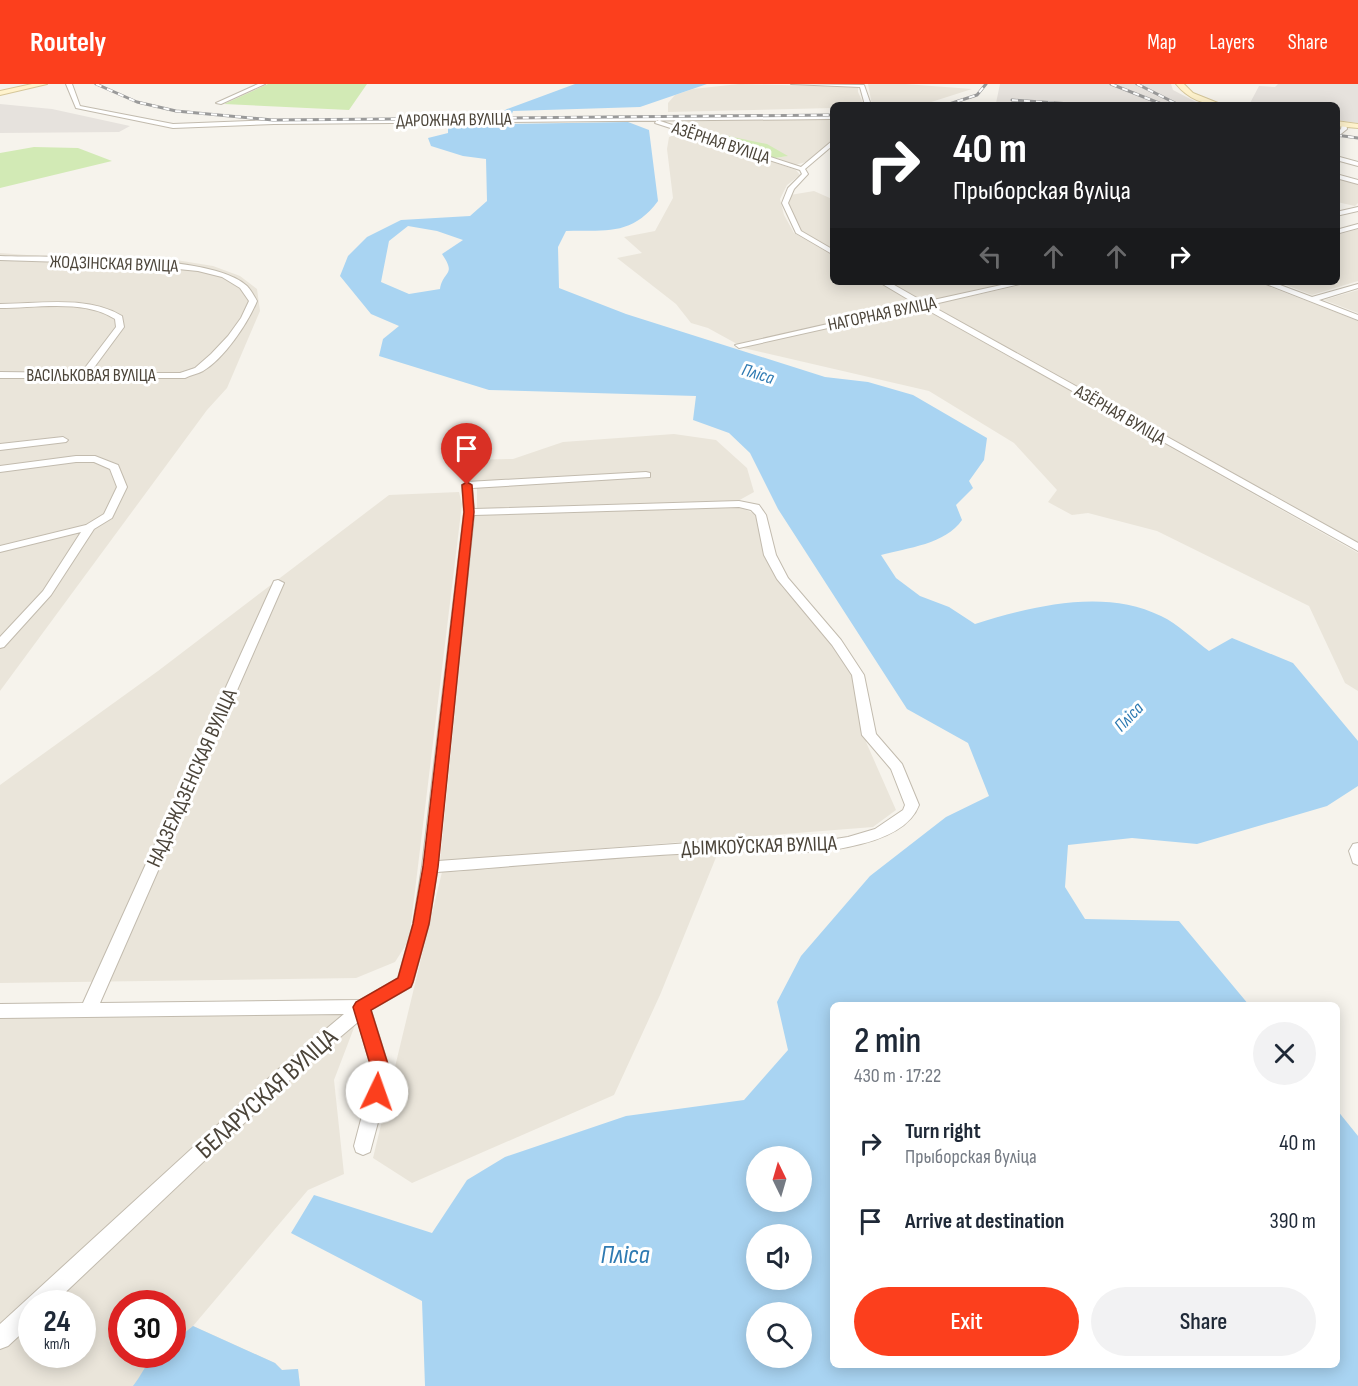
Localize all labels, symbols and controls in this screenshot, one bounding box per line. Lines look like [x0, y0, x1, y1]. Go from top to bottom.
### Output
text: Routely [30, 26, 106, 59]
text: Map [1147, 30, 1176, 55]
text: Layers [1209, 30, 1255, 55]
text: Share [1288, 30, 1328, 55]
street label: ДАРОЖНАЯ ВУЛІЦА [396, 108, 512, 132]
street label: АЗЁРНАЯ ВУЛІЦА [669, 117, 773, 169]
text: 40 m [953, 124, 1027, 175]
icon: right [854, 126, 932, 204]
text: Прыборская вуліца [953, 175, 1131, 207]
icon: left [974, 240, 1007, 273]
icon: ahead [1037, 240, 1070, 273]
icon: ahead [1100, 240, 1133, 273]
icon: right [1163, 240, 1196, 273]
street label: ЖОДЗІНСКАЯ ВУЛІЦА [49, 251, 179, 277]
street label: НАГОРНАЯ ВУЛІЦА [826, 292, 938, 336]
water label: Пліса [739, 359, 777, 389]
street label: ВАСІЛЬКОВАЯ ВУЛІЦА [26, 365, 156, 386]
street label: АЗЁРНАЯ ВУЛІЦА [1070, 380, 1169, 450]
pin [441, 423, 492, 485]
icon: arrive [450, 432, 483, 465]
street label: НАДЗЕЖДЗЕНСКАЯ ВУЛІЦА [141, 684, 243, 871]
water label: Пліса [1110, 697, 1148, 736]
street label: ДЫМКОЎСКАЯ ВУЛІЦА [681, 831, 838, 861]
text: 2 min [854, 1020, 921, 1063]
street label: БЕЛАРУСКАЯ ВУЛІЦА [190, 1022, 345, 1166]
button: close [1253, 1022, 1316, 1085]
position arrow [345, 1060, 409, 1124]
text: 430 m · 17:22 [854, 1064, 941, 1088]
text: Turn right [905, 1118, 981, 1145]
icon: right [854, 1127, 887, 1160]
text: 40 m [1279, 1130, 1316, 1157]
text: Прыборская вуліца [905, 1145, 1037, 1169]
north arrow [746, 1146, 812, 1212]
map controls [746, 1146, 812, 1368]
icon: arrive [854, 1205, 887, 1238]
text: Arrive at destination [905, 1208, 1064, 1235]
text: 390 m [1270, 1208, 1316, 1235]
button: sound [746, 1224, 812, 1290]
water label: Пліса [600, 1239, 650, 1271]
button: Exit [854, 1287, 1079, 1356]
button: Share [1091, 1287, 1316, 1356]
speed limit sign: 30 [108, 1290, 186, 1368]
button: search [746, 1302, 812, 1368]
text: 24 [44, 1304, 70, 1340]
text: km/h [44, 1335, 70, 1354]

